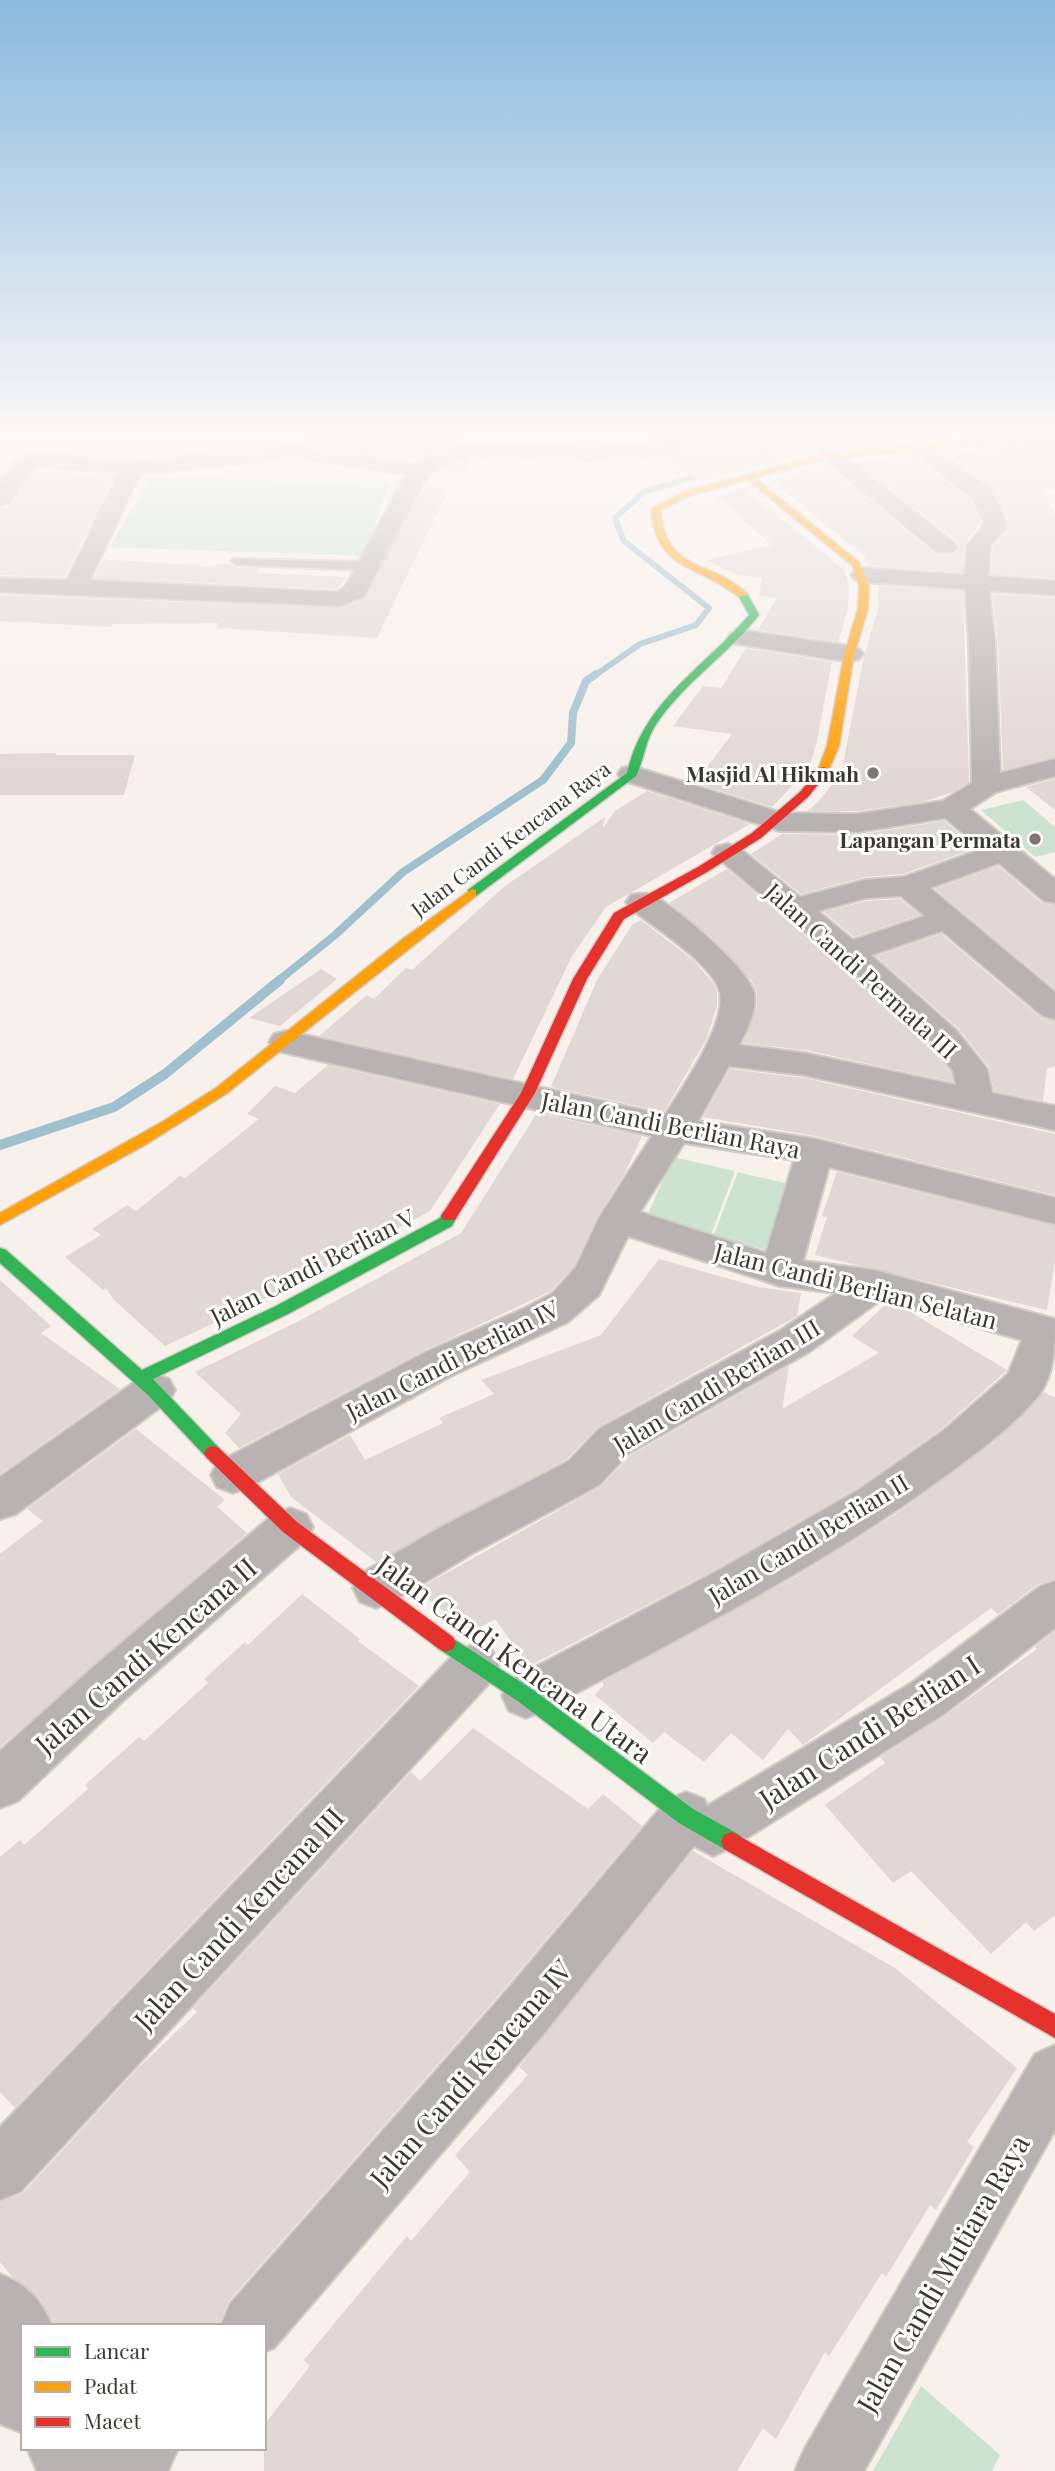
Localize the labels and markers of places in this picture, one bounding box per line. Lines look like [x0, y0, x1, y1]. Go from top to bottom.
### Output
place label: Masjid Al Hikmah [686, 759, 859, 787]
marker: Masjid Al Hikmah [865, 765, 881, 781]
place label: Lapangan Permata [839, 825, 1021, 853]
marker: Lapangan Permata [1027, 831, 1043, 847]

